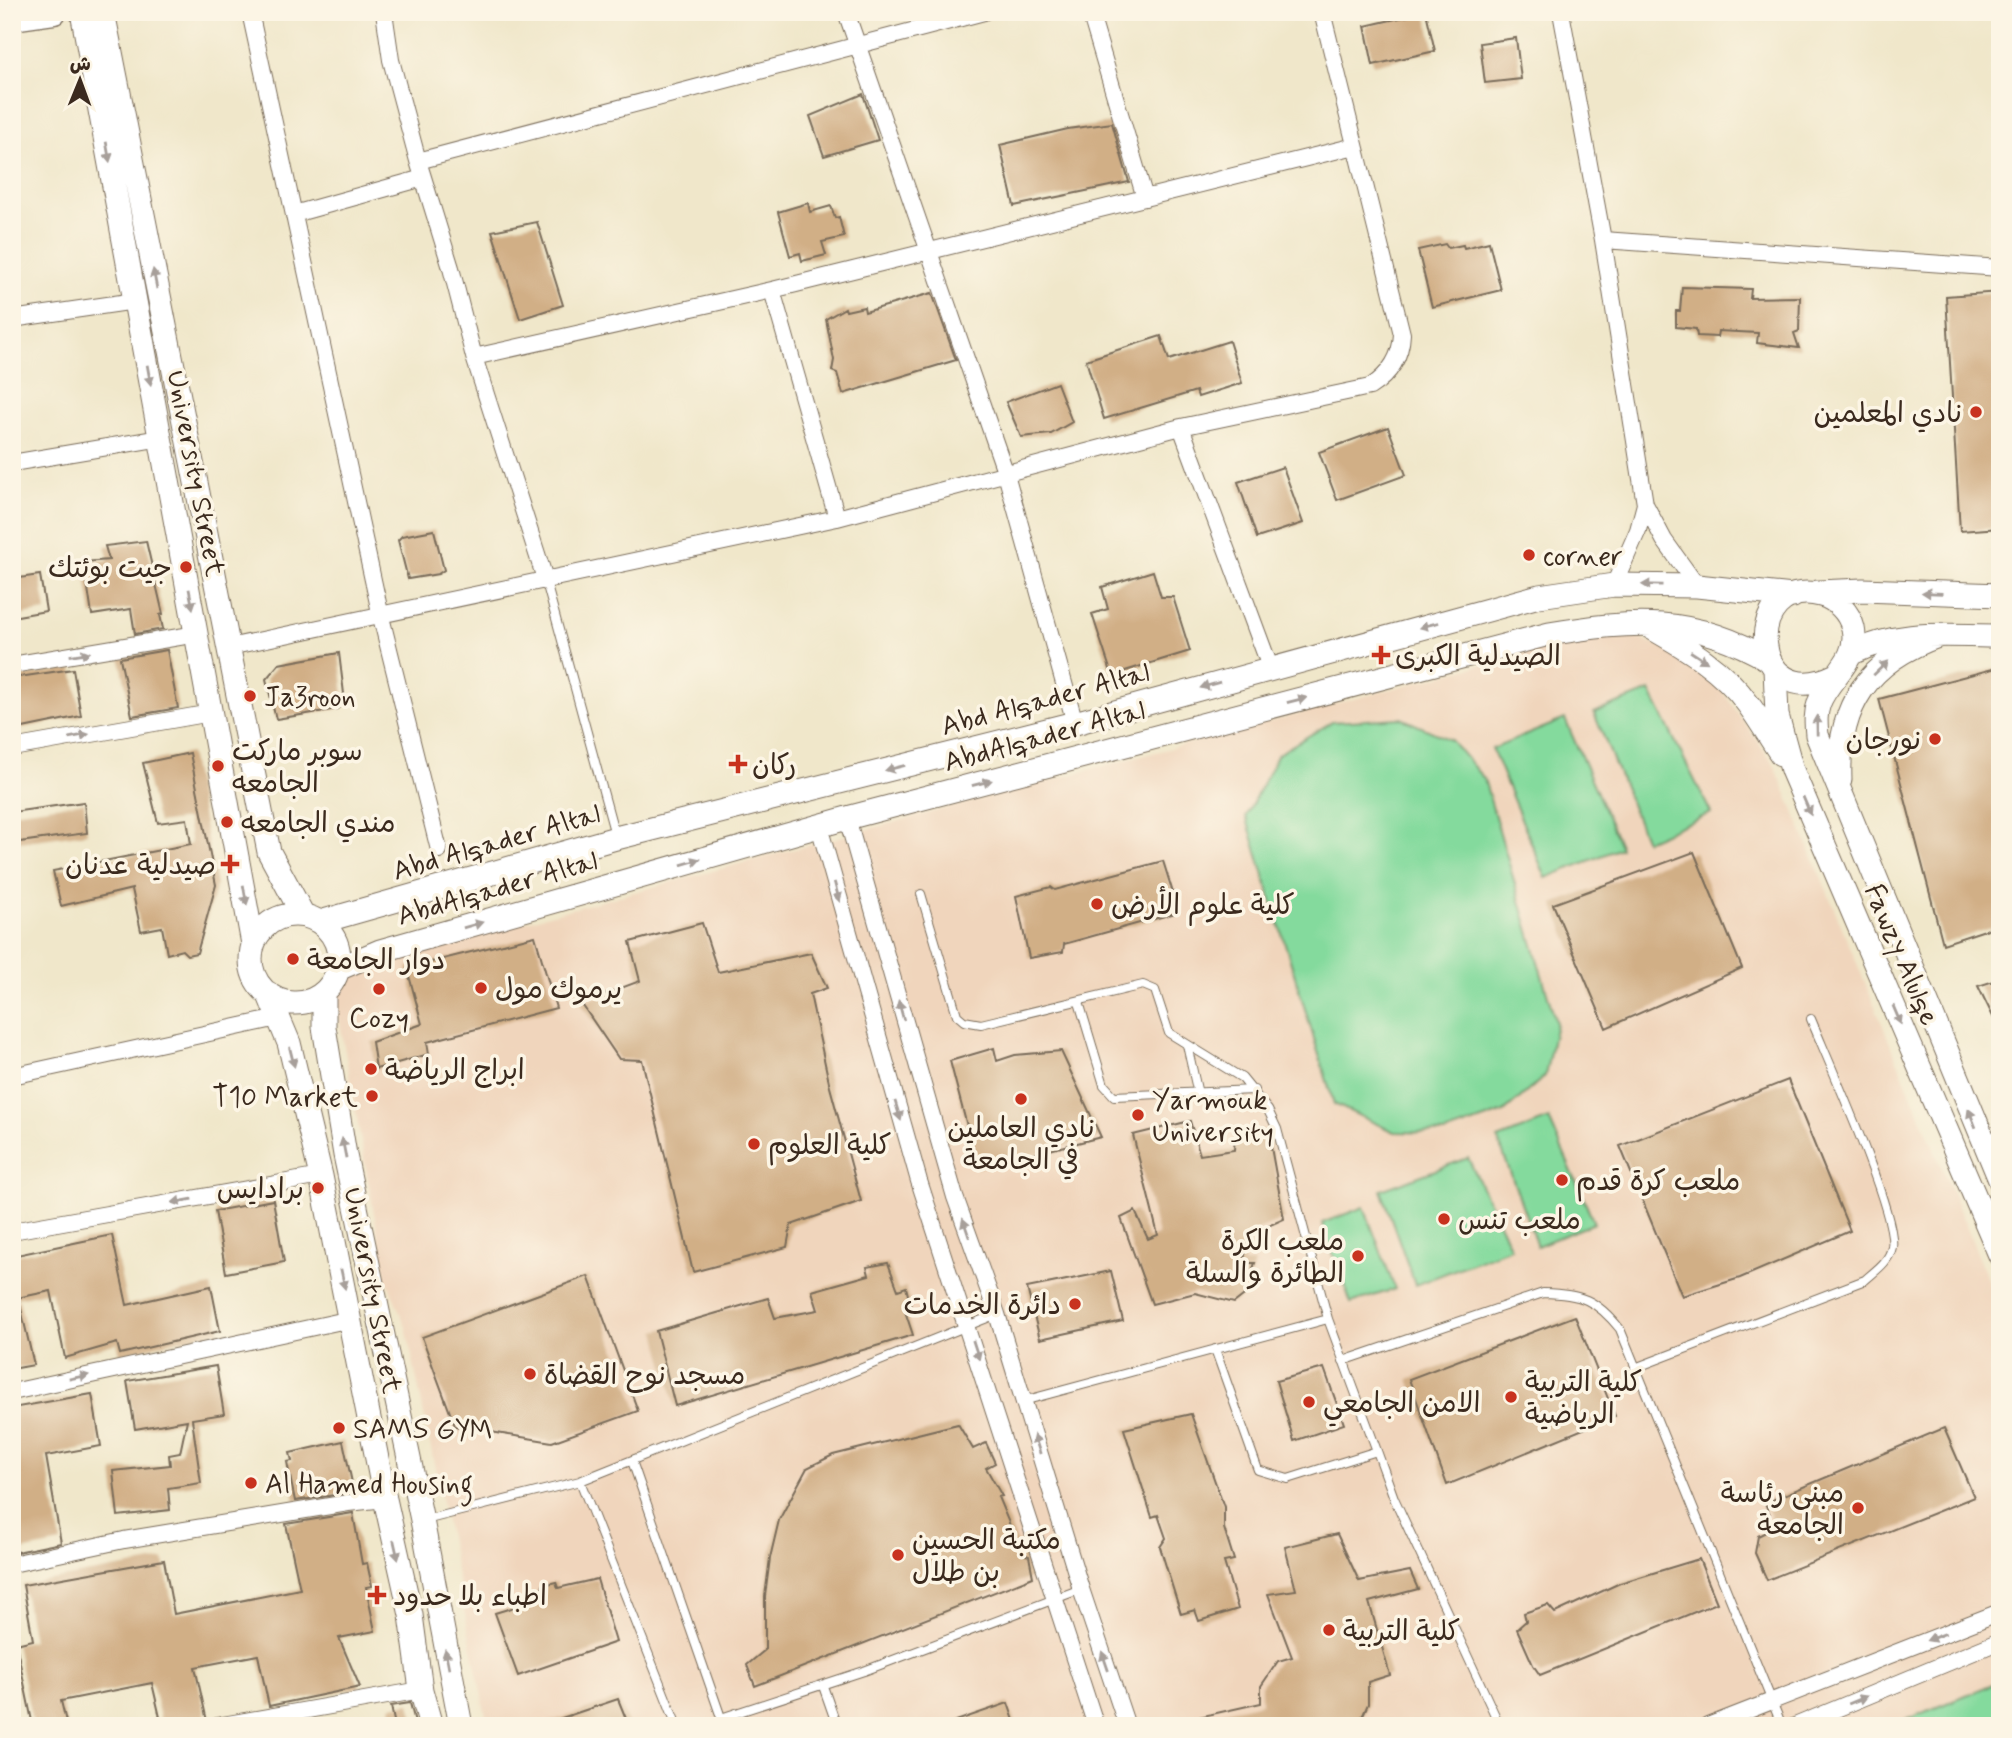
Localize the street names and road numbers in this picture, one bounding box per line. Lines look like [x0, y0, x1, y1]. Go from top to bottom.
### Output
street label: University Street [156, 367, 233, 580]
street label: Abd Alqader Altal [937, 655, 1154, 746]
street label: AbdAlqader Altal [940, 693, 1149, 782]
street label: Abd Alqader Altal [388, 796, 605, 891]
street label: AbdAlqader Altal [393, 843, 602, 936]
street label: Fawzy Alulqe [1854, 879, 1947, 1031]
street label: University Street [333, 1184, 410, 1397]

